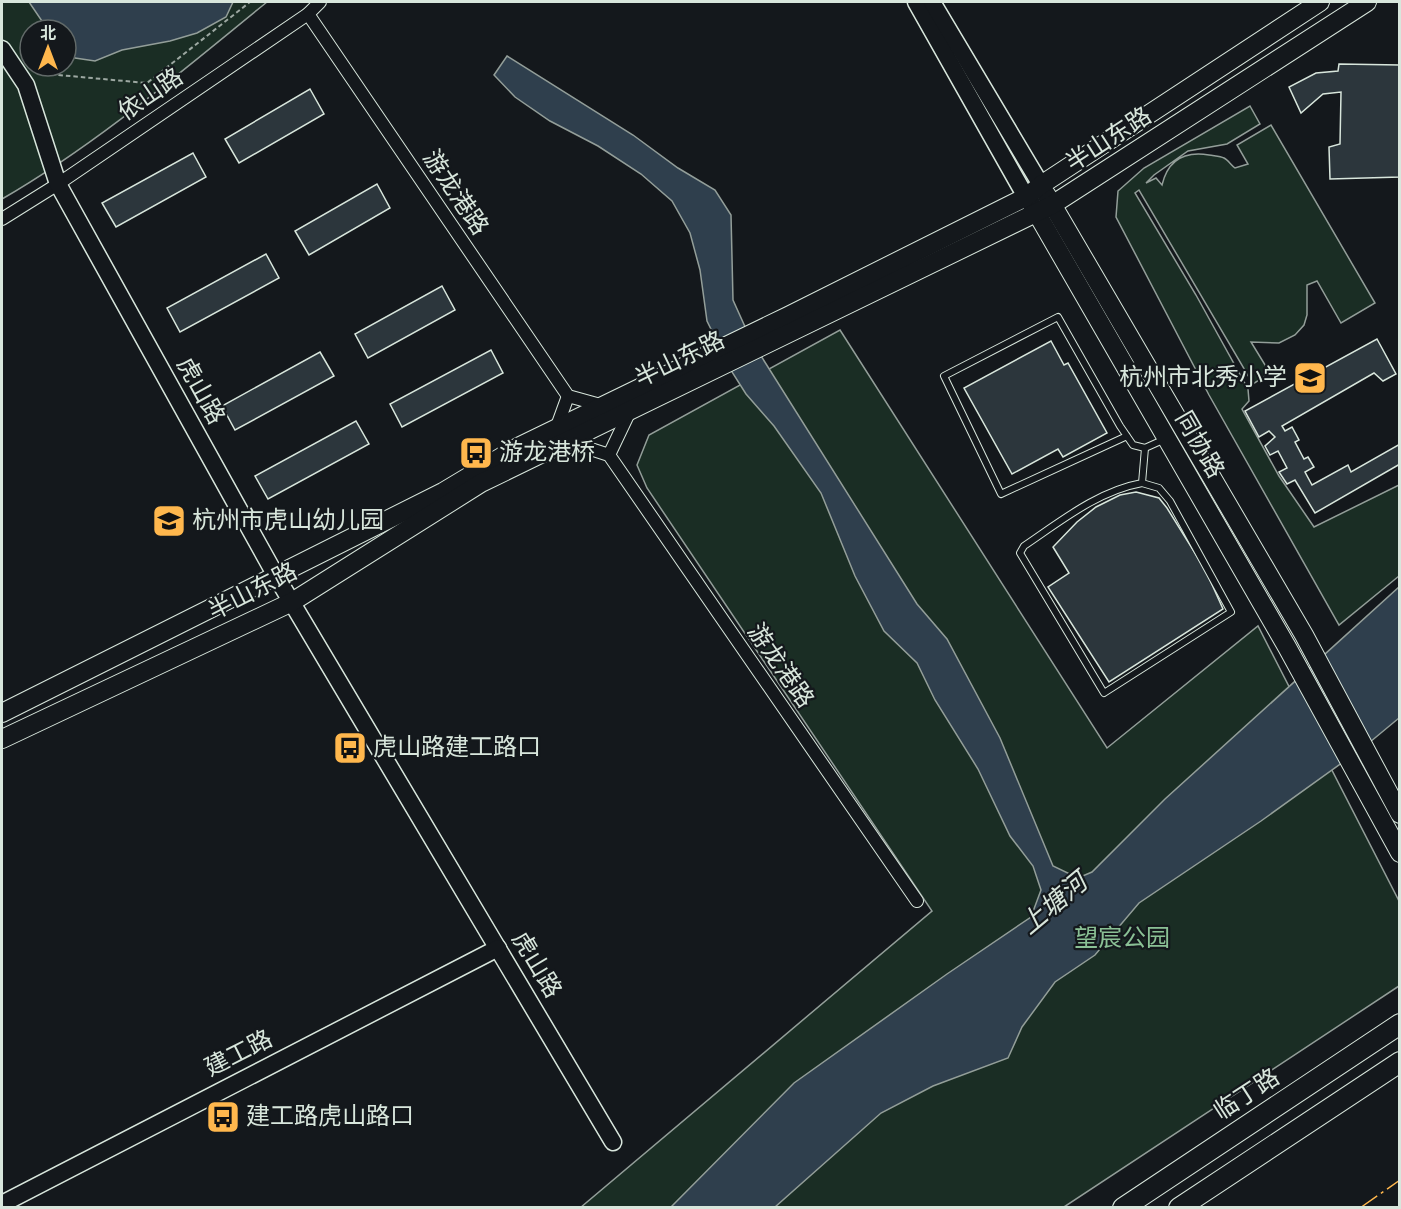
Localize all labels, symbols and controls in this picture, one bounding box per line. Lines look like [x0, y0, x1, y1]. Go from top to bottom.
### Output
north arrow [18, 18, 78, 78]
text: 北 [40, 25, 56, 42]
street label: 依山路 [113, 63, 188, 125]
street label: 半山东路 [1061, 102, 1156, 176]
street label: 游龙港路 [418, 145, 493, 240]
street label: 半山东路 [631, 326, 728, 392]
street label: 虎山路 [172, 353, 230, 428]
school or university icon: 杭州市北秀小学 [1292, 360, 1328, 396]
place label: 杭州市北秀小学 [1119, 364, 1287, 390]
street label: 同协路 [1171, 407, 1229, 482]
bus stop icon: 游龙港桥 [458, 435, 494, 471]
place label: 游龙港桥 [499, 439, 595, 465]
school or university icon: 杭州市虎山幼儿园 [151, 503, 187, 539]
place label: 杭州市虎山幼儿园 [192, 507, 384, 533]
street label: 半山东路 [204, 558, 301, 624]
street label: 游龙港路 [743, 619, 819, 712]
bus stop icon: 虎山路建工路口 [332, 730, 368, 766]
place label: 虎山路建工路口 [373, 734, 541, 760]
water label: 上塘河 [1014, 864, 1096, 939]
park label: 望宸公园 [1074, 925, 1170, 951]
street label: 虎山路 [507, 927, 567, 1002]
street label: 建工路 [201, 1025, 277, 1081]
street label: 临丁路 [1209, 1064, 1284, 1125]
bus stop icon: 建工路虎山路口 [205, 1099, 241, 1135]
place label: 建工路虎山路口 [246, 1103, 414, 1129]

